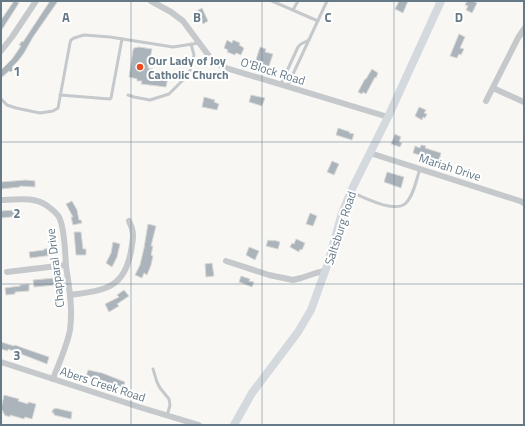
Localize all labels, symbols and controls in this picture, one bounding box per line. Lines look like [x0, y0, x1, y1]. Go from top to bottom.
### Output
text: A [62, 7, 70, 27]
text: B [193, 7, 201, 27]
text: C [324, 7, 332, 27]
text: D [455, 7, 463, 27]
place label: Our Lady of Joy Catholic Church [148, 51, 229, 84]
street label: O'Block Road [238, 52, 308, 90]
text: 1 [13, 61, 21, 81]
marker: Our Lady of Joy Catholic Church [135, 62, 145, 72]
street label: Mariah Drive [417, 148, 483, 186]
street label: Saltsburg Road [319, 189, 361, 267]
text: 2 [13, 203, 21, 223]
street label: Chapparal Drive [41, 227, 69, 309]
text: 3 [13, 345, 21, 365]
street label: Abers Creek Road [58, 361, 148, 407]

